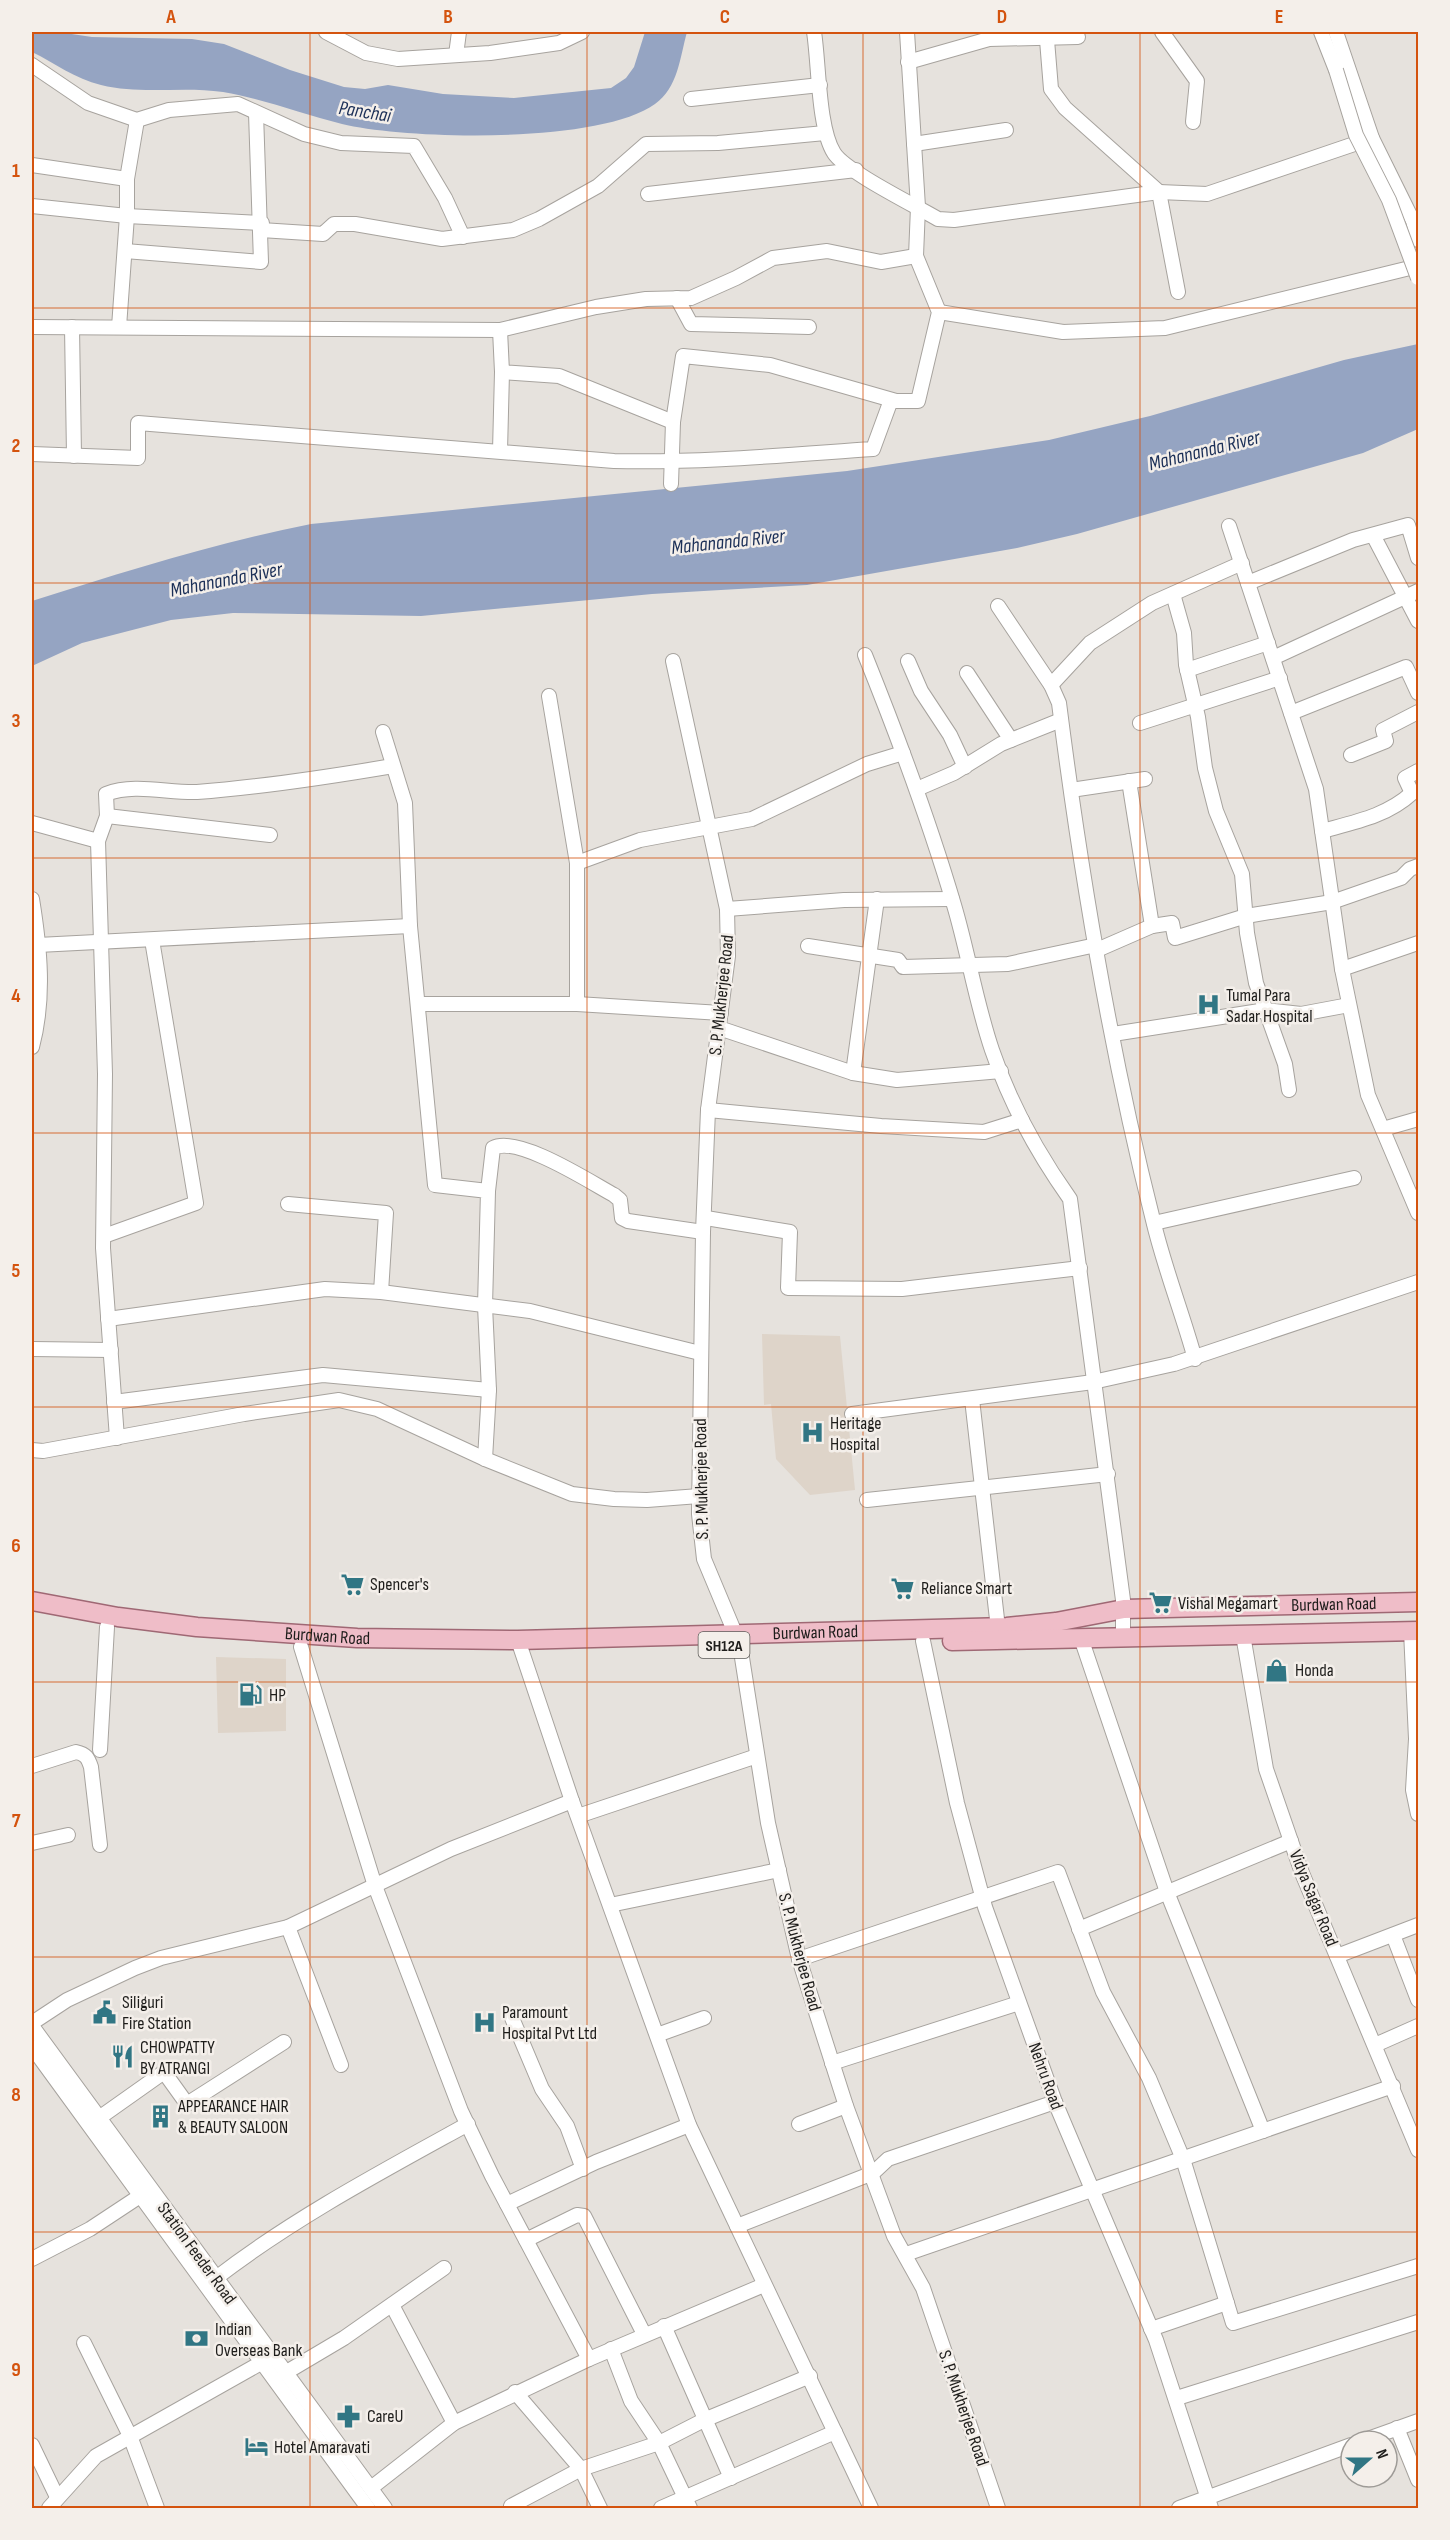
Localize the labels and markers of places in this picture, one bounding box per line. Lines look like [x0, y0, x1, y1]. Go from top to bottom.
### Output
place label: Tumal Para Sadar Hospital [1226, 985, 1313, 1027]
hospital icon: Tumal Para Sadar Hospital [1195, 992, 1221, 1018]
place label: Heritage Hospital [830, 1413, 882, 1455]
hospital icon: Heritage Hospital [799, 1420, 825, 1446]
supermarket icon: Spencer's [339, 1571, 365, 1597]
place label: Spencer's [370, 1574, 429, 1595]
supermarket icon: Reliance Smart [890, 1575, 916, 1601]
place label: Reliance Smart [921, 1578, 1013, 1599]
supermarket icon: Vishal Megamart [1147, 1590, 1173, 1616]
place label: Vishal Megamart [1178, 1593, 1278, 1614]
shop icon: Honda [1264, 1657, 1290, 1683]
place label: Honda [1295, 1660, 1334, 1681]
fuel station icon: HP [238, 1682, 264, 1708]
place label: HP [269, 1685, 286, 1706]
place label: Siliguri Fire Station [122, 1992, 191, 2034]
public building icon: Siliguri Fire Station [91, 1999, 117, 2025]
place label: Paramount Hospital Pvt Ltd [502, 2002, 597, 2044]
hospital icon: Paramount Hospital Pvt Ltd [471, 2009, 497, 2035]
place label: CHOWPATTY BY ATRANGI [140, 2037, 215, 2079]
restaurant icon: CHOWPATTY BY ATRANGI [109, 2044, 135, 2070]
place label: APPEARANCE HAIR & BEAUTY SALOON [177, 2096, 289, 2138]
building icon: APPEARANCE HAIR & BEAUTY SALOON [147, 2103, 173, 2129]
place label: Indian Overseas Bank [215, 2319, 302, 2361]
bank icon: Indian Overseas Bank [184, 2326, 210, 2352]
pharmacy icon: CareU [336, 2403, 362, 2429]
place label: CareU [367, 2406, 403, 2427]
hotel icon: Hotel Amaravati [243, 2434, 269, 2460]
place label: Hotel Amaravati [274, 2437, 370, 2458]

